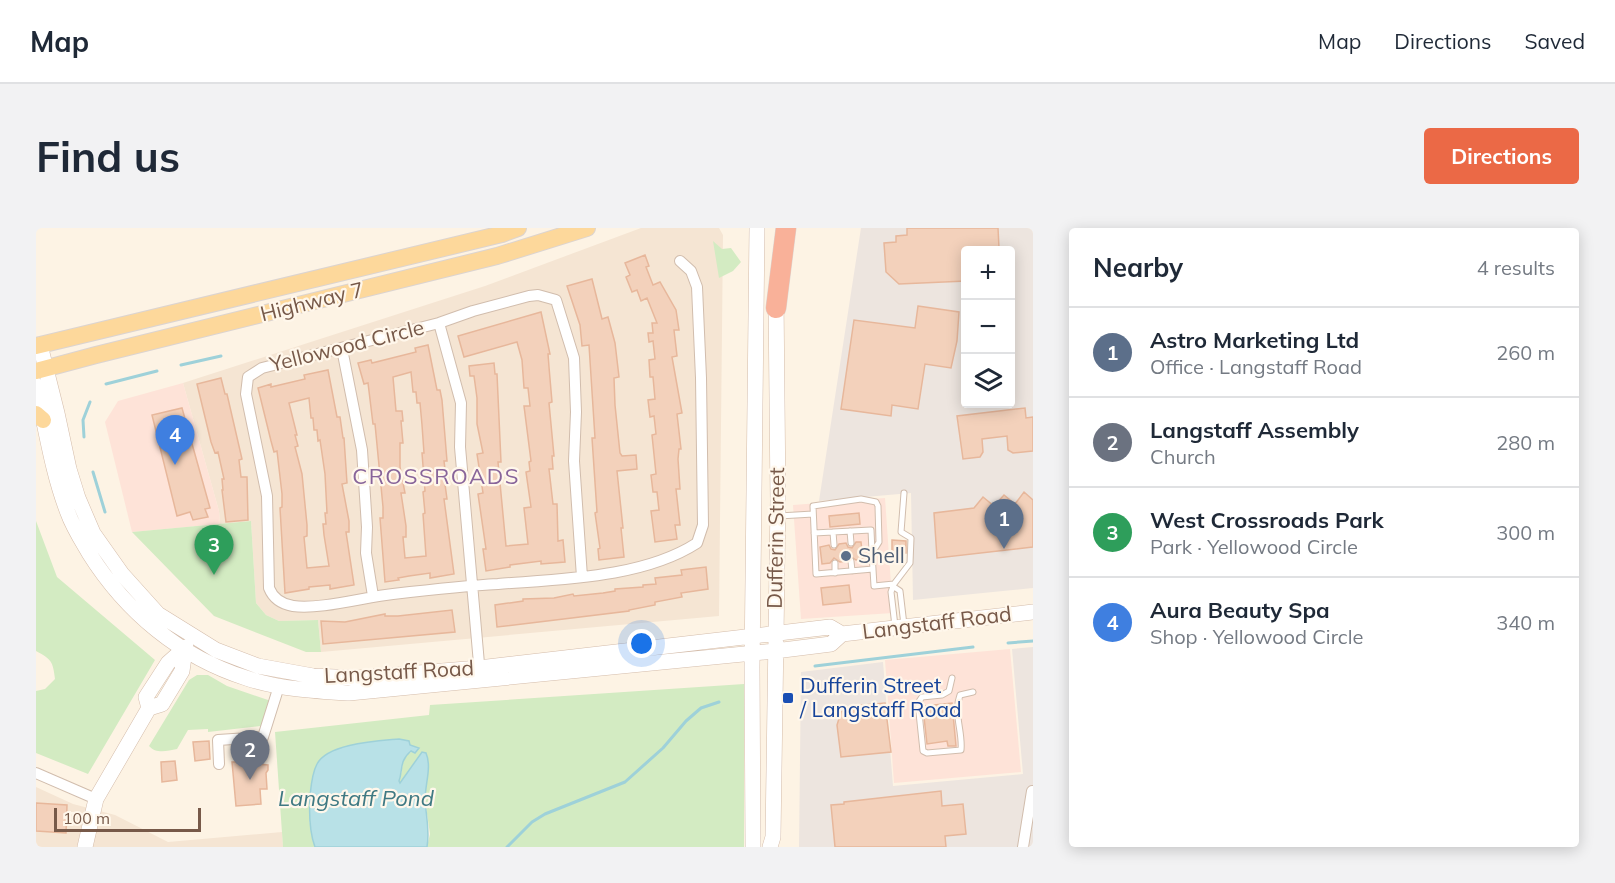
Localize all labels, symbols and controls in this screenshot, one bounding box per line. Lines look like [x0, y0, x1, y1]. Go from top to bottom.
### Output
text: Map [30, 24, 89, 59]
text: Map [1318, 28, 1361, 54]
text: Directions [1394, 28, 1491, 54]
text: Saved [1524, 28, 1585, 54]
button: Directions [1424, 128, 1579, 184]
text: Find us [36, 130, 180, 183]
map controls [961, 246, 1015, 408]
button: + [961, 246, 1015, 300]
text: Nearby [1093, 251, 1183, 284]
text: 4 results [1477, 255, 1555, 280]
street label: Highway 7 [257, 276, 366, 326]
button: − [961, 300, 1015, 354]
street label: Yellowood Circle [266, 313, 427, 377]
text: Astro Marketing Ltd [1150, 326, 1359, 354]
text: 1 [1107, 340, 1119, 365]
text: 260 m [1496, 340, 1555, 365]
button: layers [961, 354, 1015, 408]
text: Office · Langstaff Road [1150, 354, 1362, 379]
pin: 4 [156, 416, 194, 465]
text: Langstaff Assembly [1150, 416, 1359, 444]
text: 2 [1107, 430, 1119, 455]
text: 280 m [1496, 430, 1555, 455]
text: Church [1150, 444, 1216, 469]
district label: CROSSROADS [352, 462, 520, 490]
street label: Dufferin Street [761, 467, 789, 609]
pin: 1 [984, 500, 1024, 549]
text: West Crossroads Park [1150, 506, 1384, 534]
text: 3 [1107, 520, 1119, 545]
text: 300 m [1496, 520, 1555, 545]
pin: 3 [194, 526, 234, 575]
text: Park · Yellowood Circle [1150, 534, 1358, 559]
place label: Shell [858, 542, 905, 568]
marker: Shell [839, 549, 853, 563]
text: Aura Beauty Spa [1150, 596, 1330, 624]
street label: Langstaff Road [861, 600, 1013, 644]
text: 4 [1107, 610, 1119, 635]
text: 340 m [1496, 610, 1555, 635]
text: Shop · Yellowood Circle [1150, 624, 1363, 649]
your location [627, 629, 656, 658]
street label: Langstaff Road [323, 654, 475, 688]
place label: Dufferin Street / Langstaff Road [799, 672, 962, 722]
marker: Dufferin Street / Langstaff Road [781, 691, 795, 705]
pin: 2 [230, 730, 270, 780]
water label: Langstaff Pond [278, 784, 435, 812]
scale bar [54, 805, 201, 832]
text: 100 m [63, 808, 110, 828]

